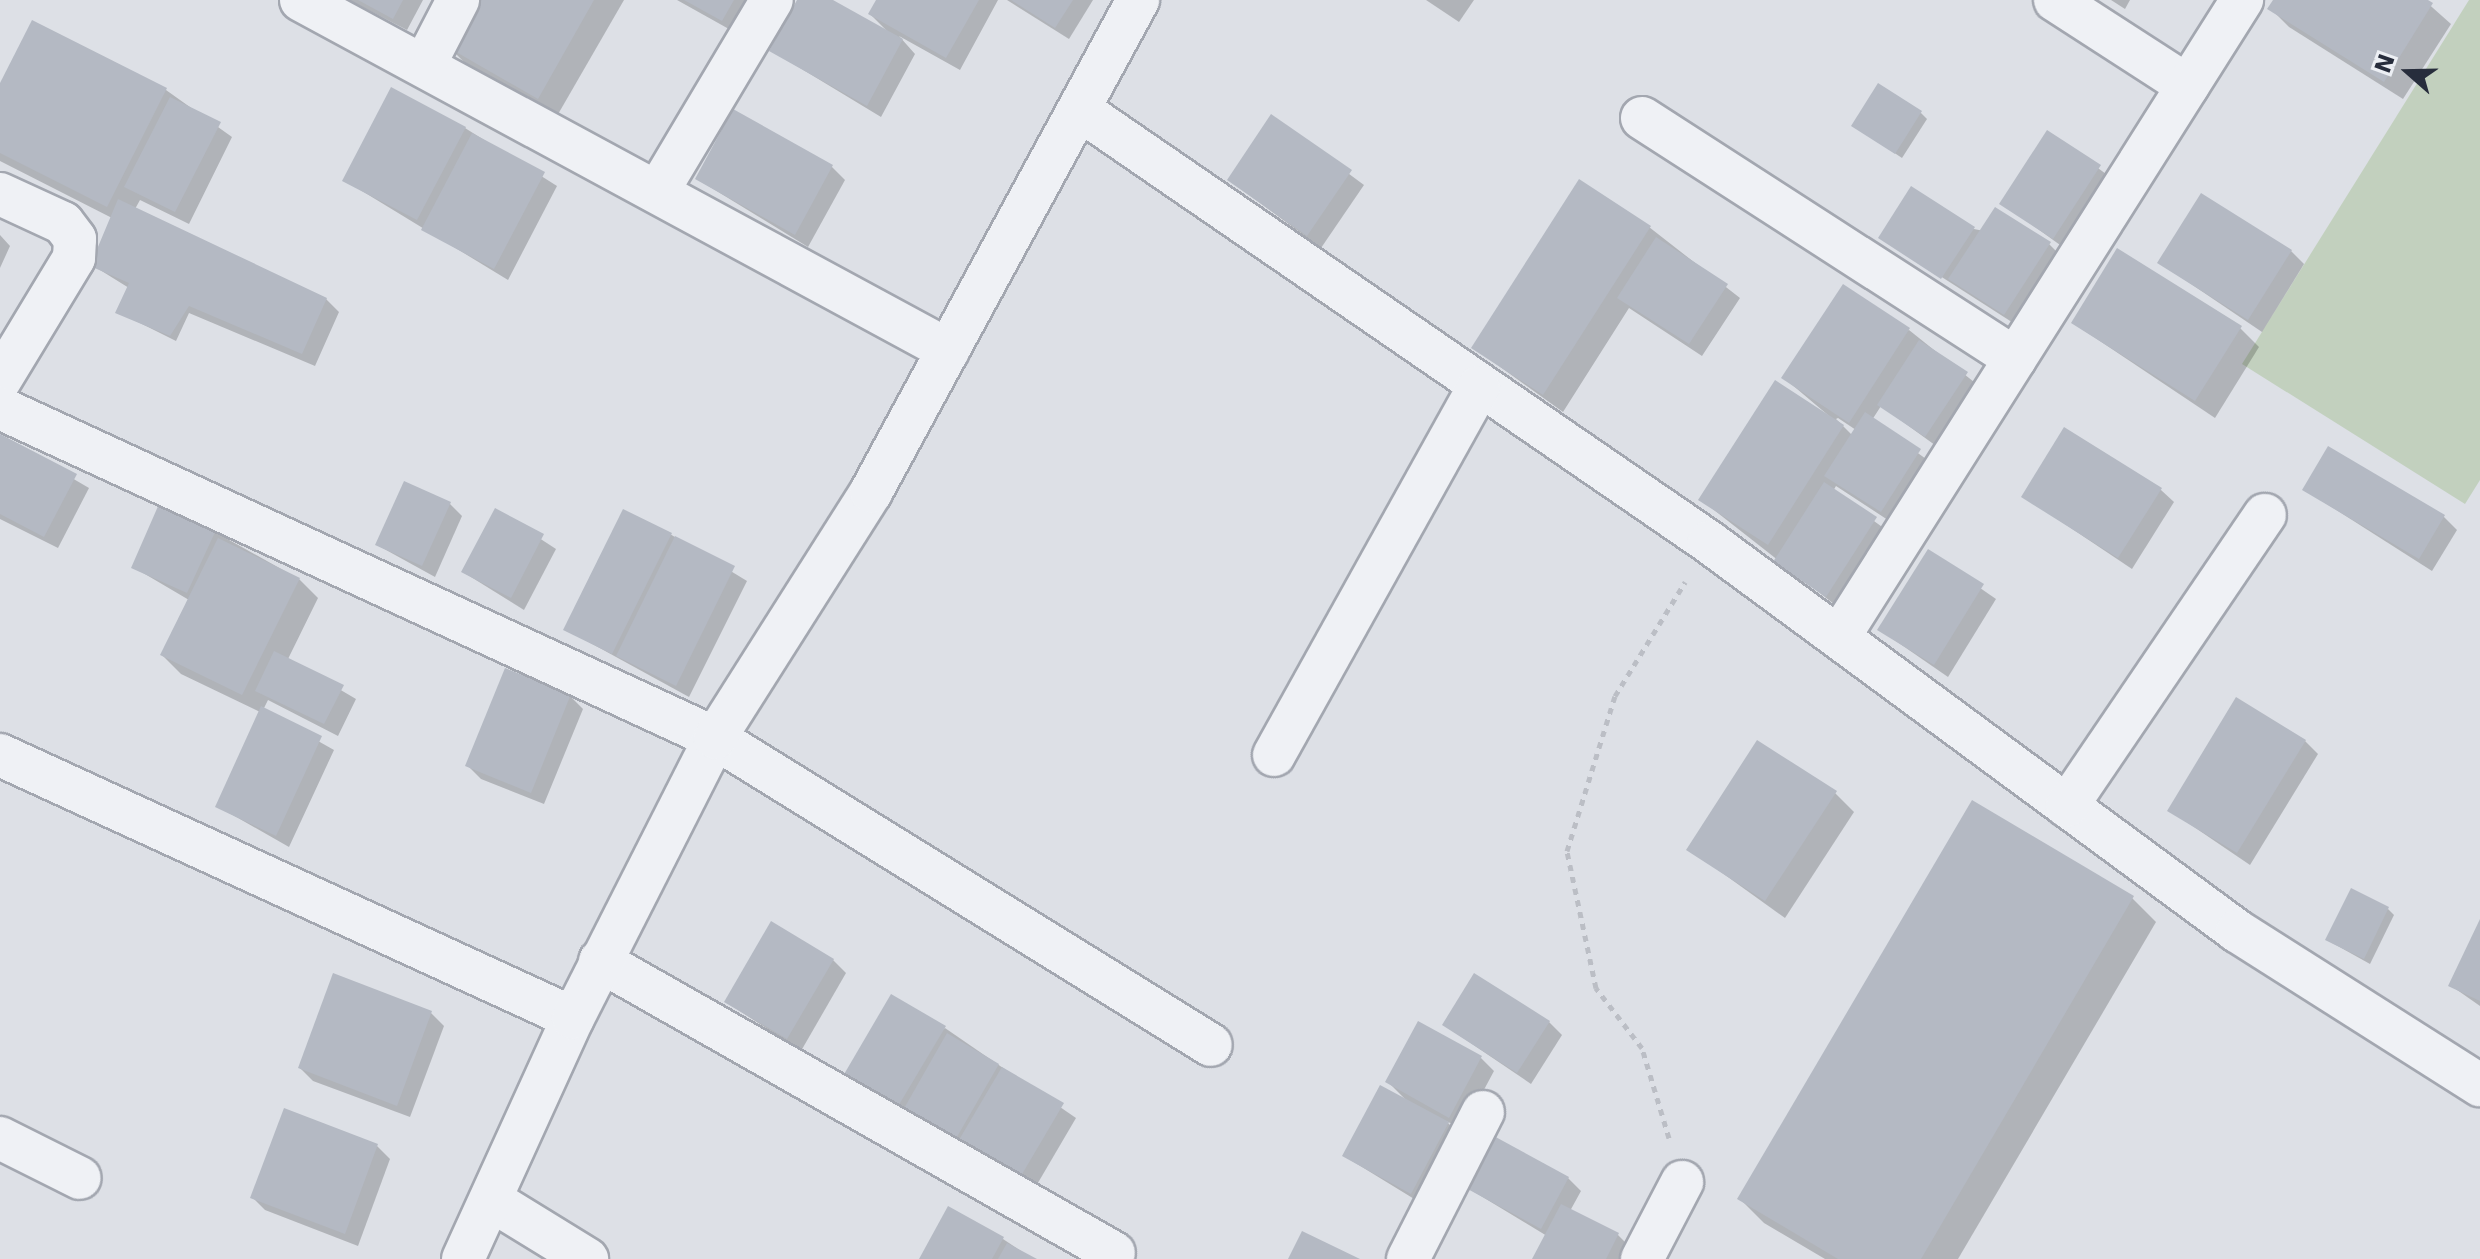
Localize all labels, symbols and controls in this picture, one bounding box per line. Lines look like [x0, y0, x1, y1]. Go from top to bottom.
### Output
north arrow [2368, 32, 2448, 112]
text: N [2370, 51, 2400, 77]

